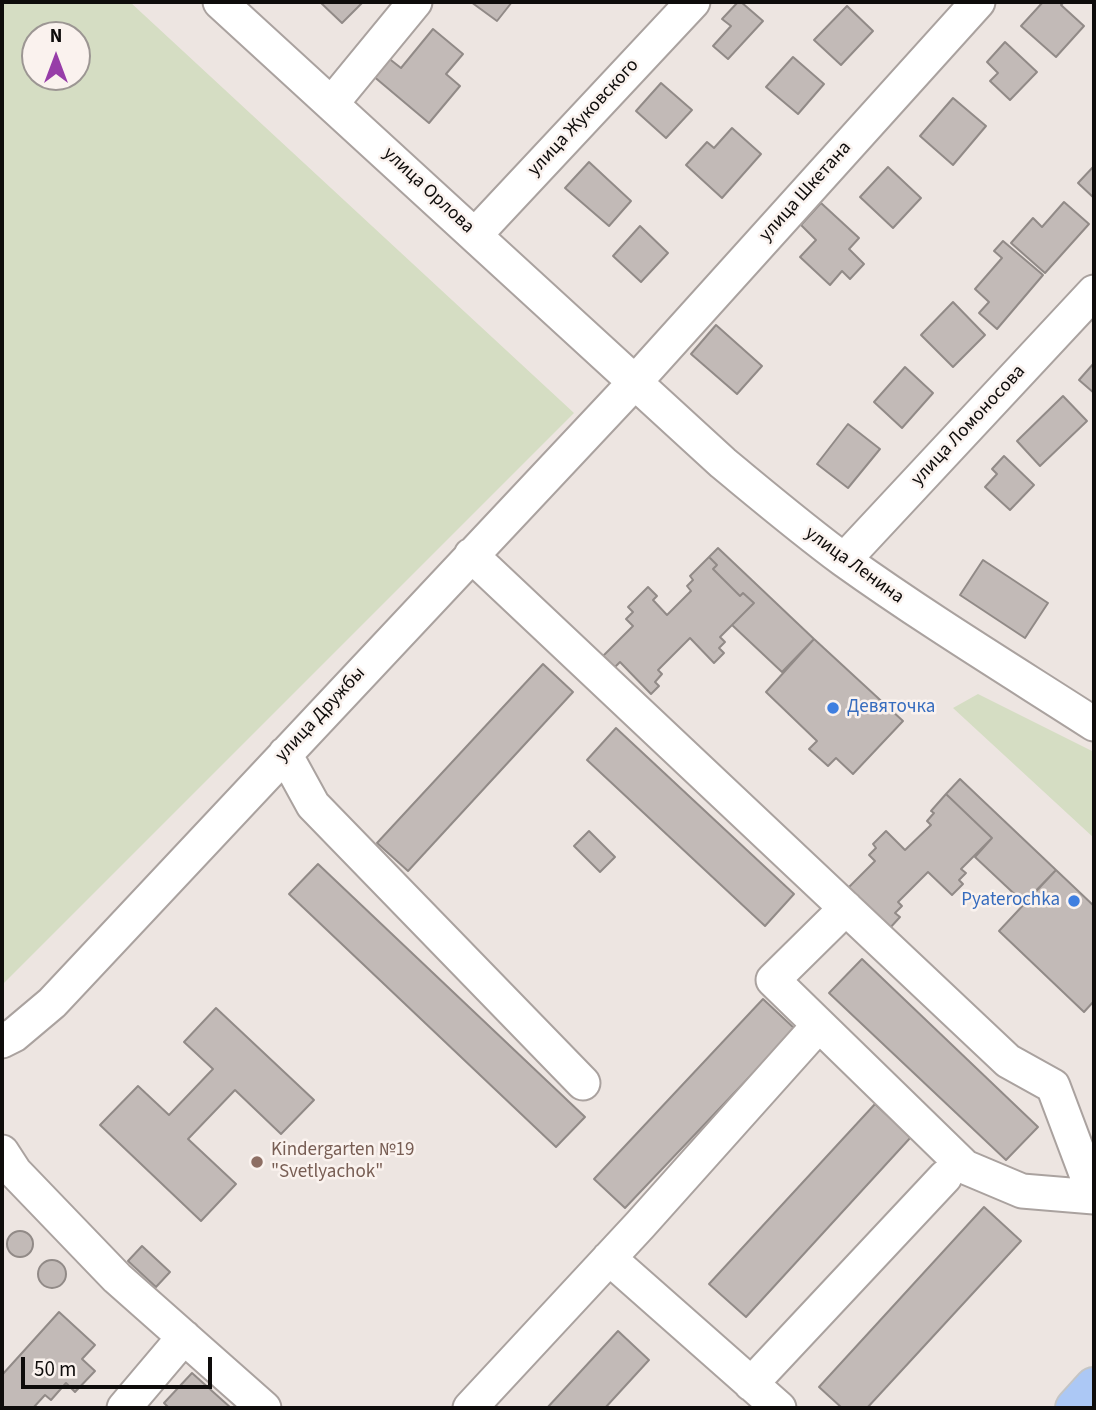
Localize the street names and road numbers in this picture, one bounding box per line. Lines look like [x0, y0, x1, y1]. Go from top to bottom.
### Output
street label: улица Жуковского [524, 55, 644, 181]
street label: улица Шкетана [755, 137, 857, 247]
street label: улица Орлова [378, 143, 478, 239]
street label: улица Ломоносова [907, 361, 1031, 491]
street label: улица Ленина [800, 522, 908, 610]
street label: улица Дружбы [271, 663, 371, 767]

